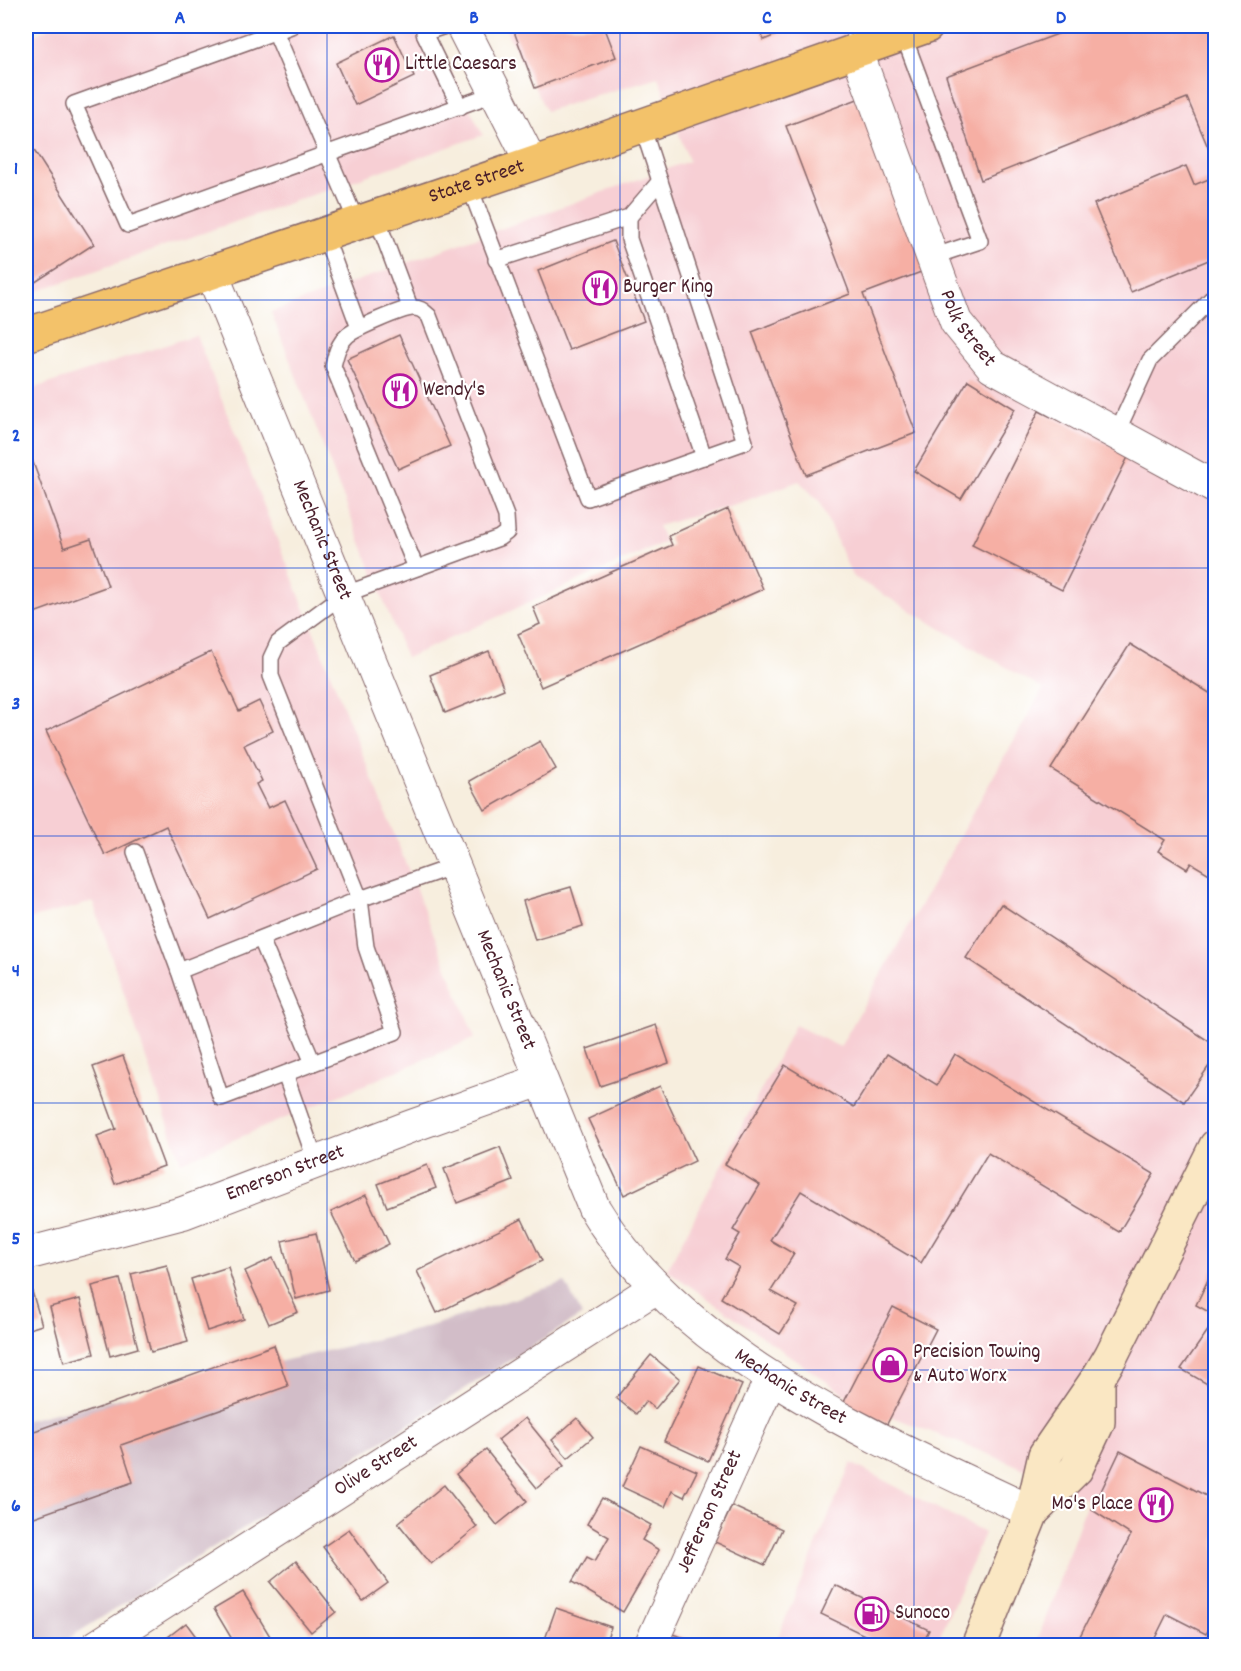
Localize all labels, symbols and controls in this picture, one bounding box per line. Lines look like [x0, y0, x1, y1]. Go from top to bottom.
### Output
text: A [175, 5, 186, 33]
text: B [469, 5, 479, 33]
text: C [762, 5, 772, 33]
text: D [1056, 5, 1067, 33]
restaurant icon: Little Caesars [364, 47, 400, 83]
place label: Little Caesars [405, 50, 517, 80]
street label: State Street [425, 152, 529, 213]
text: 1 [14, 156, 18, 184]
restaurant icon: Burger King [582, 270, 618, 306]
place label: Burger King [623, 273, 713, 303]
street label: Polk Street [931, 286, 1003, 375]
restaurant icon: Wendy's [382, 373, 418, 409]
place label: Wendy's [423, 376, 485, 406]
text: 2 [12, 423, 20, 451]
street label: Mechanic Street [283, 476, 359, 605]
text: 3 [12, 691, 20, 719]
street label: Mechanic Street [467, 926, 543, 1055]
text: 4 [12, 958, 20, 986]
street label: Emerson Street [222, 1138, 349, 1210]
text: 5 [11, 1226, 21, 1254]
place label: Precision Towing & Auto Worx [913, 1338, 1041, 1392]
street label: Mechanic Street [727, 1342, 852, 1434]
shop icon: Precision Towing & Auto Worx [872, 1347, 908, 1383]
street label: Olive Street [328, 1428, 425, 1505]
street label: Jefferson Street [670, 1445, 751, 1578]
restaurant icon: Mo's Place [1138, 1487, 1174, 1523]
place label: Mo's Place [1051, 1490, 1133, 1520]
text: 6 [11, 1493, 21, 1521]
fuel station icon: Sunoco [854, 1596, 890, 1632]
place label: Sunoco [895, 1599, 950, 1629]

